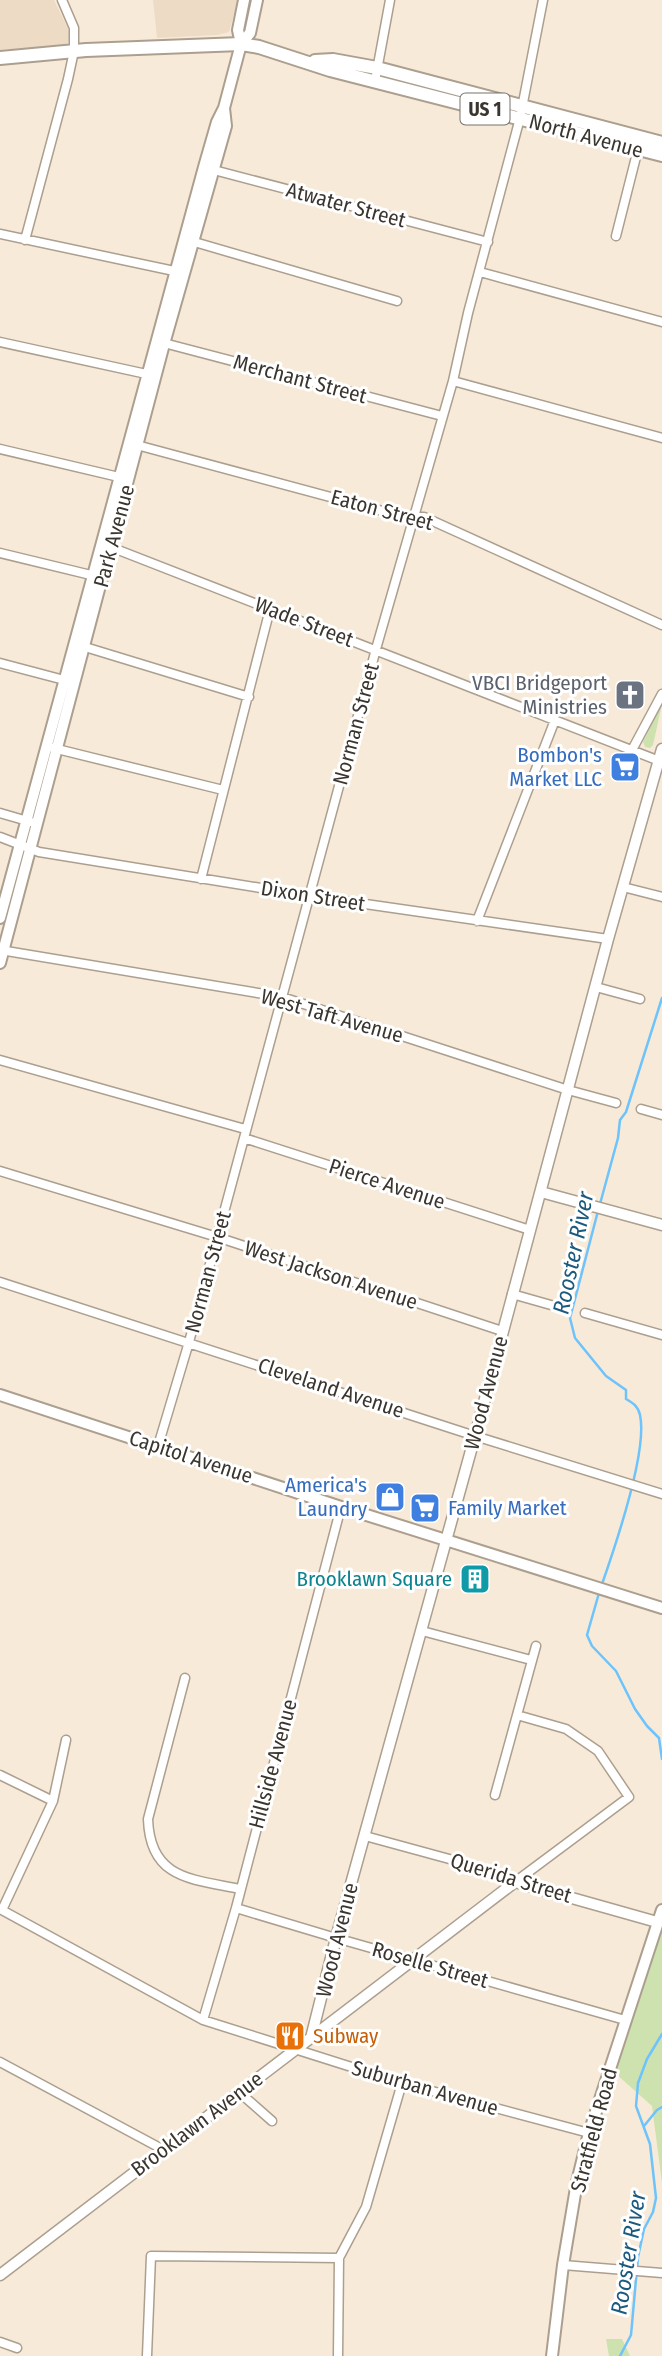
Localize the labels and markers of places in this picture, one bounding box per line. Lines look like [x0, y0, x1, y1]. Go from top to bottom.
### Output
place label: VBCI Bridgeport Ministries [472, 670, 607, 720]
church icon: VBCI Bridgeport Ministries [613, 678, 647, 712]
place label: Bombon's Market LLC [509, 742, 602, 792]
supermarket icon: Bombon's Market LLC [608, 750, 642, 784]
place label: America's Laundry [285, 1472, 368, 1522]
shop icon: America's Laundry [373, 1480, 407, 1514]
supermarket icon: Family Market [408, 1491, 442, 1525]
place label: Family Market [448, 1495, 567, 1521]
building icon: Brooklawn Square [458, 1562, 492, 1596]
place label: Brooklawn Square [296, 1566, 452, 1592]
restaurant icon: Subway [273, 2019, 307, 2053]
place label: Subway [313, 2023, 379, 2049]

